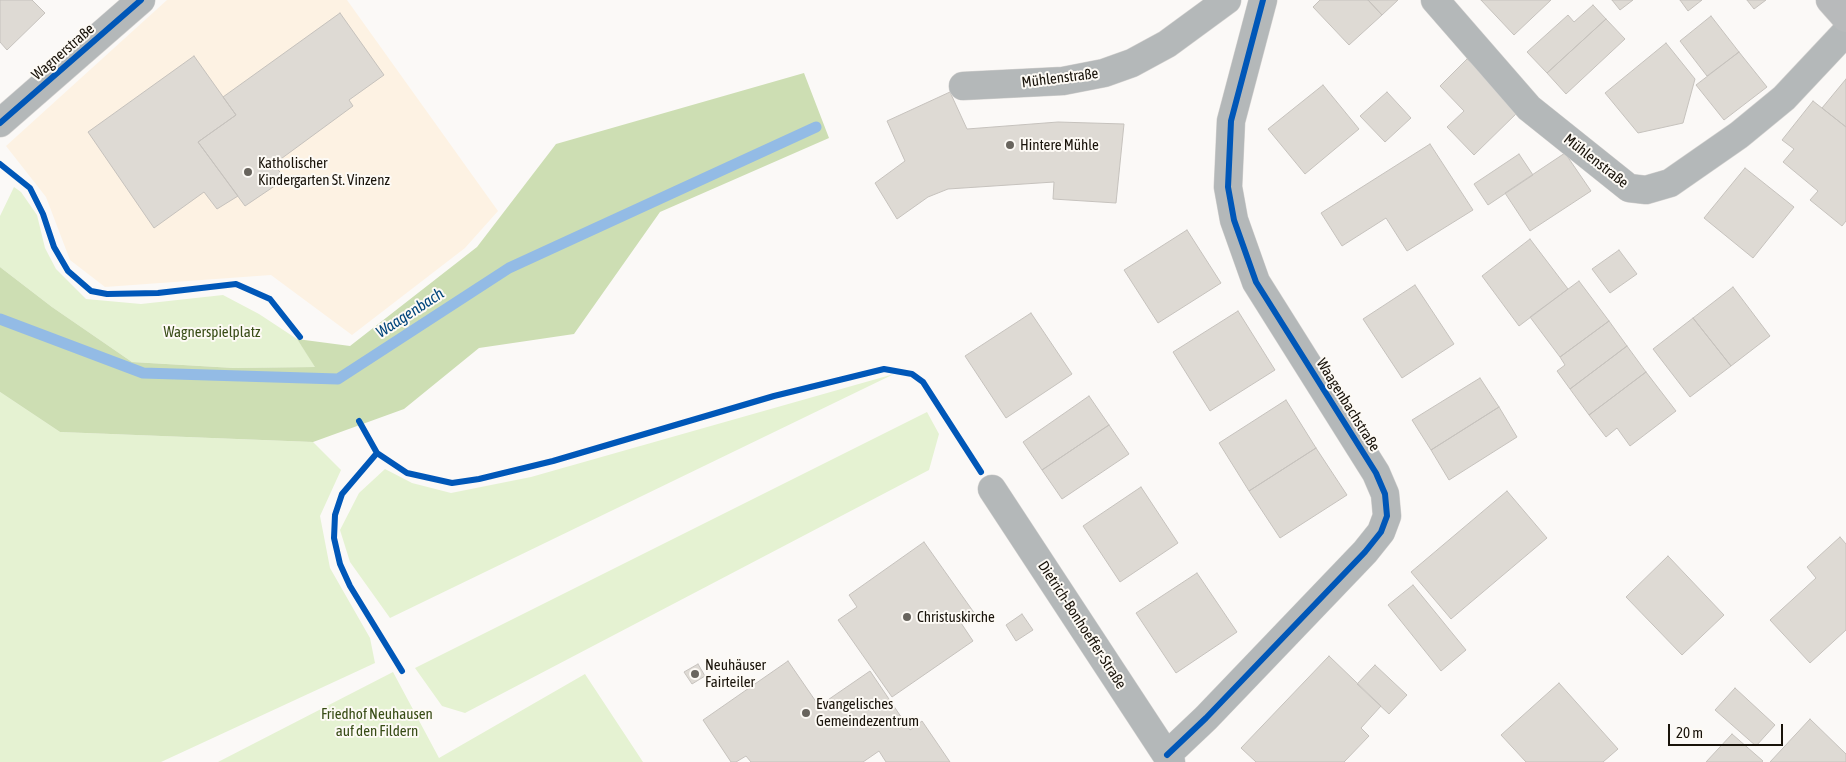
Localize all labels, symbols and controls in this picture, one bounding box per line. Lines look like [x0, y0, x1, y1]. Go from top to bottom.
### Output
street label: Wagnerstraße [28, 20, 98, 84]
street label: Mühlenstraße [1021, 64, 1099, 92]
street label: Mühlenstraße [1560, 130, 1632, 192]
place label: Hintere Mühle [1020, 136, 1099, 154]
marker: Hintere Mühle [1004, 139, 1016, 151]
place label: Katholischer Kindergarten St. Vinzenz [258, 154, 390, 189]
marker: Katholischer Kindergarten St. Vinzenz [242, 166, 254, 178]
water label: Waagenbach [373, 284, 447, 342]
park label: Wagnerspielplatz [164, 323, 260, 341]
street label: Waagenbachstraße [1312, 355, 1384, 455]
street label: Dietrich-Bonhoeffer-Straße [1034, 558, 1130, 692]
place label: Christuskirche [917, 608, 995, 626]
marker: Christuskirche [901, 611, 913, 623]
place label: Neuhäuser Fairteiler [705, 656, 766, 691]
marker: Neuhäuser Fairteiler [689, 668, 701, 680]
place label: Evangelisches Gemeindezentrum [816, 695, 919, 730]
park label: Friedhof Neuhausen auf den Fildern [321, 705, 433, 740]
marker: Evangelisches Gemeindezentrum [800, 707, 812, 719]
scale bar [1671, 714, 1786, 746]
text: 20 m [1676, 724, 1703, 741]

